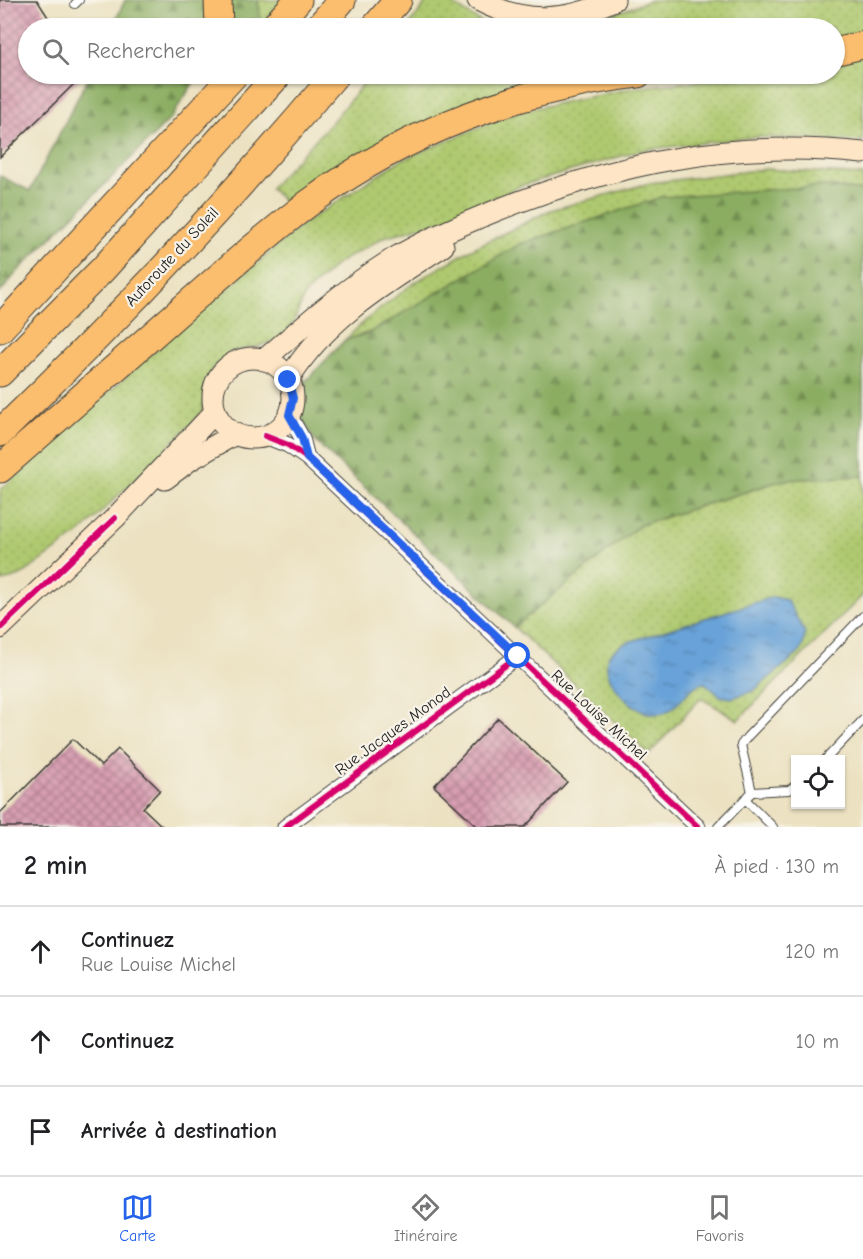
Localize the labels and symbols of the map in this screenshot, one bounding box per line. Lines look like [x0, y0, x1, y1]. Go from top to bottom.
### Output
street label: Autoroute du Soleil [122, 204, 222, 310]
route end [274, 366, 300, 392]
route start [504, 642, 530, 668]
street label: Rue Louise Michel [548, 666, 650, 764]
street label: Rue Jacques Monod [332, 683, 454, 779]

